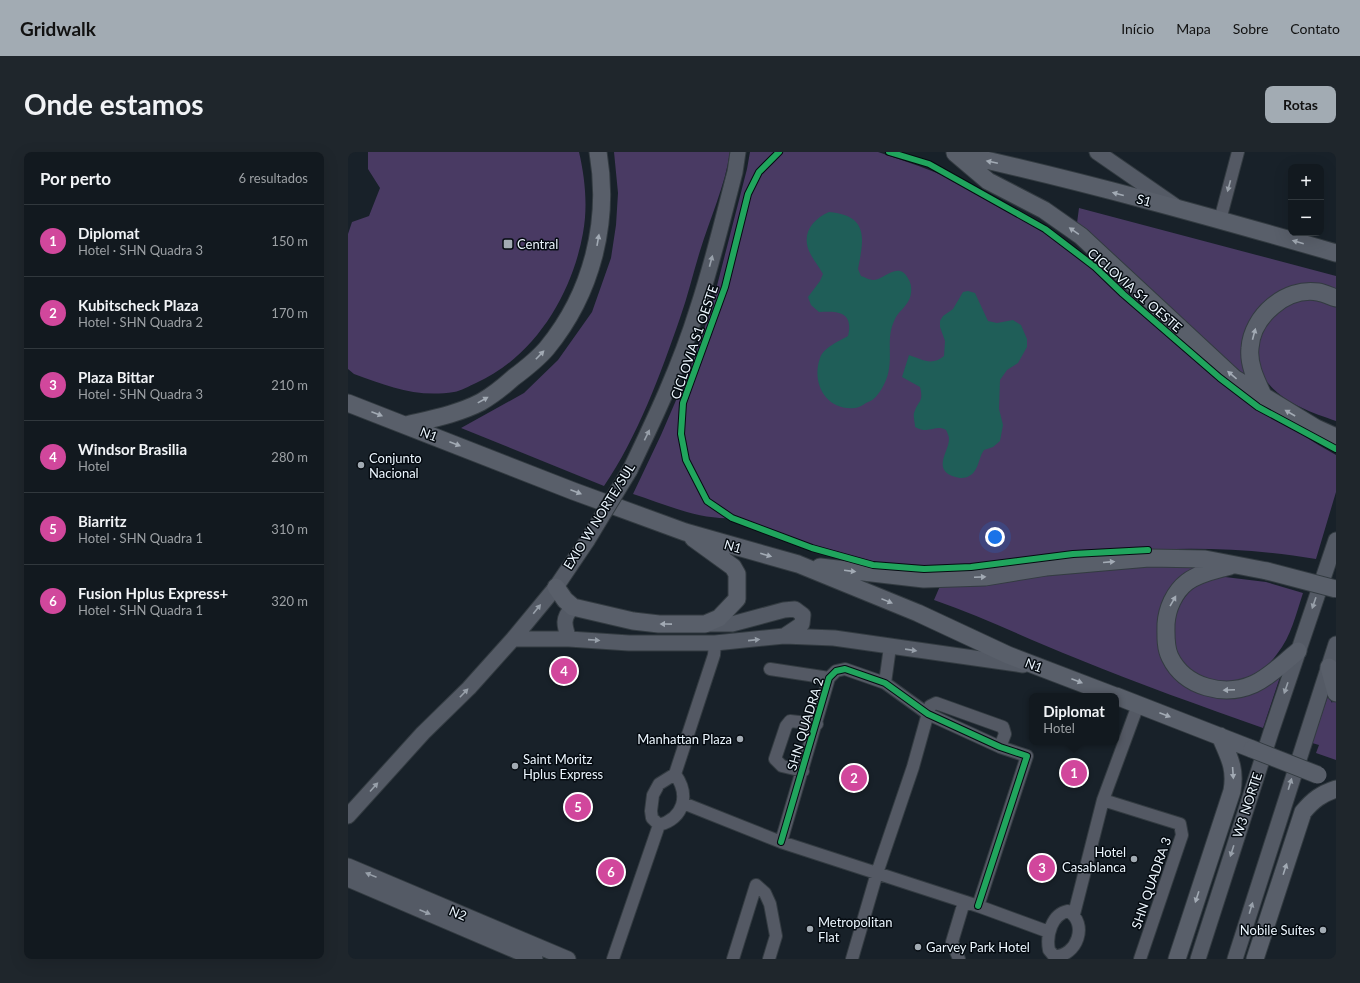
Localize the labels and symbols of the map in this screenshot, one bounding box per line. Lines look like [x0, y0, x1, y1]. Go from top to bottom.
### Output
one-way arrow [986, 158, 998, 164]
one-way arrow [1226, 180, 1232, 192]
one-way arrow [1112, 190, 1124, 196]
street label: S1 [1135, 190, 1153, 210]
one-way arrow [1069, 227, 1080, 235]
one-way arrow [595, 234, 601, 247]
place label: Central [517, 236, 558, 252]
marker: Central [502, 238, 514, 250]
one-way arrow [1292, 239, 1304, 245]
street label: CICLOVIA S1 OESTE [1085, 245, 1185, 335]
one-way arrow [709, 255, 715, 267]
street label: CICLOVIA S1 OESTE [667, 283, 721, 401]
one-way arrow [1251, 328, 1257, 340]
one-way arrow [535, 350, 545, 360]
one-way arrow [1227, 371, 1238, 380]
one-way arrow [477, 397, 489, 403]
one-way arrow [1284, 409, 1296, 416]
one-way arrow [371, 412, 383, 418]
street label: N1 [418, 423, 440, 445]
one-way arrow [644, 429, 650, 441]
one-way arrow [450, 441, 462, 447]
place label: Conjunto Nacional [369, 450, 422, 481]
marker: Conjunto Nacional [356, 460, 366, 470]
street label: EXIO W NORTE/SUL [560, 460, 638, 572]
one-way arrow [571, 489, 583, 495]
your location [985, 527, 1005, 547]
street label: N1 [722, 536, 744, 556]
one-way arrow [760, 552, 772, 558]
one-way arrow [1103, 558, 1115, 565]
one-way arrow [844, 568, 856, 574]
one-way arrow [974, 573, 986, 580]
one-way arrow [1169, 595, 1176, 607]
one-way arrow [882, 598, 893, 604]
one-way arrow [1311, 598, 1317, 610]
one-way arrow [533, 603, 542, 614]
one-way arrow [659, 621, 672, 627]
one-way arrow [748, 636, 760, 643]
one-way arrow [588, 637, 600, 644]
one-way arrow [905, 647, 917, 653]
street label: N1 [1023, 654, 1045, 676]
pin: 4 [551, 656, 577, 686]
street label: SHN QUADRA 2 [783, 676, 827, 772]
one-way arrow [1071, 679, 1083, 685]
one-way arrow [1282, 682, 1288, 694]
one-way arrow [1223, 686, 1235, 693]
one-way arrow [459, 688, 469, 698]
one-way arrow [1160, 713, 1172, 719]
place label: Manhattan Plaza [637, 731, 732, 747]
marker: Manhattan Plaza [735, 734, 745, 744]
place label: Saint Moritz Hplus Express [523, 751, 604, 782]
pin: 1 [1061, 758, 1087, 788]
marker: Saint Moritz Hplus Express [510, 761, 520, 771]
pin: 2 [841, 763, 867, 793]
one-way arrow [1230, 767, 1237, 779]
street label: W3 NORTE [1229, 770, 1265, 840]
one-way arrow [1287, 778, 1293, 790]
one-way arrow [369, 782, 379, 792]
pin: 5 [565, 792, 591, 822]
street label: SHN QUADRA 3 [1128, 835, 1174, 931]
place label: Hotel Casablanca [1062, 844, 1126, 875]
one-way arrow [1229, 846, 1235, 858]
pin: 3 [1029, 853, 1055, 883]
marker: Hotel Casablanca [1129, 854, 1139, 864]
pin: 6 [598, 857, 624, 887]
one-way arrow [1282, 862, 1288, 874]
one-way arrow [364, 872, 376, 878]
one-way arrow [1194, 891, 1200, 903]
street label: N2 [447, 902, 469, 924]
one-way arrow [1248, 902, 1254, 914]
one-way arrow [419, 909, 431, 915]
place label: Metropolitan Flat [818, 914, 892, 945]
place label: Nobile Suítes [1240, 922, 1315, 938]
marker: Metropolitan Flat [805, 924, 815, 934]
marker: Nobile Suítes [1318, 925, 1328, 935]
place label: Garvey Park Hotel [926, 939, 1030, 955]
marker: Garvey Park Hotel [913, 942, 923, 952]

